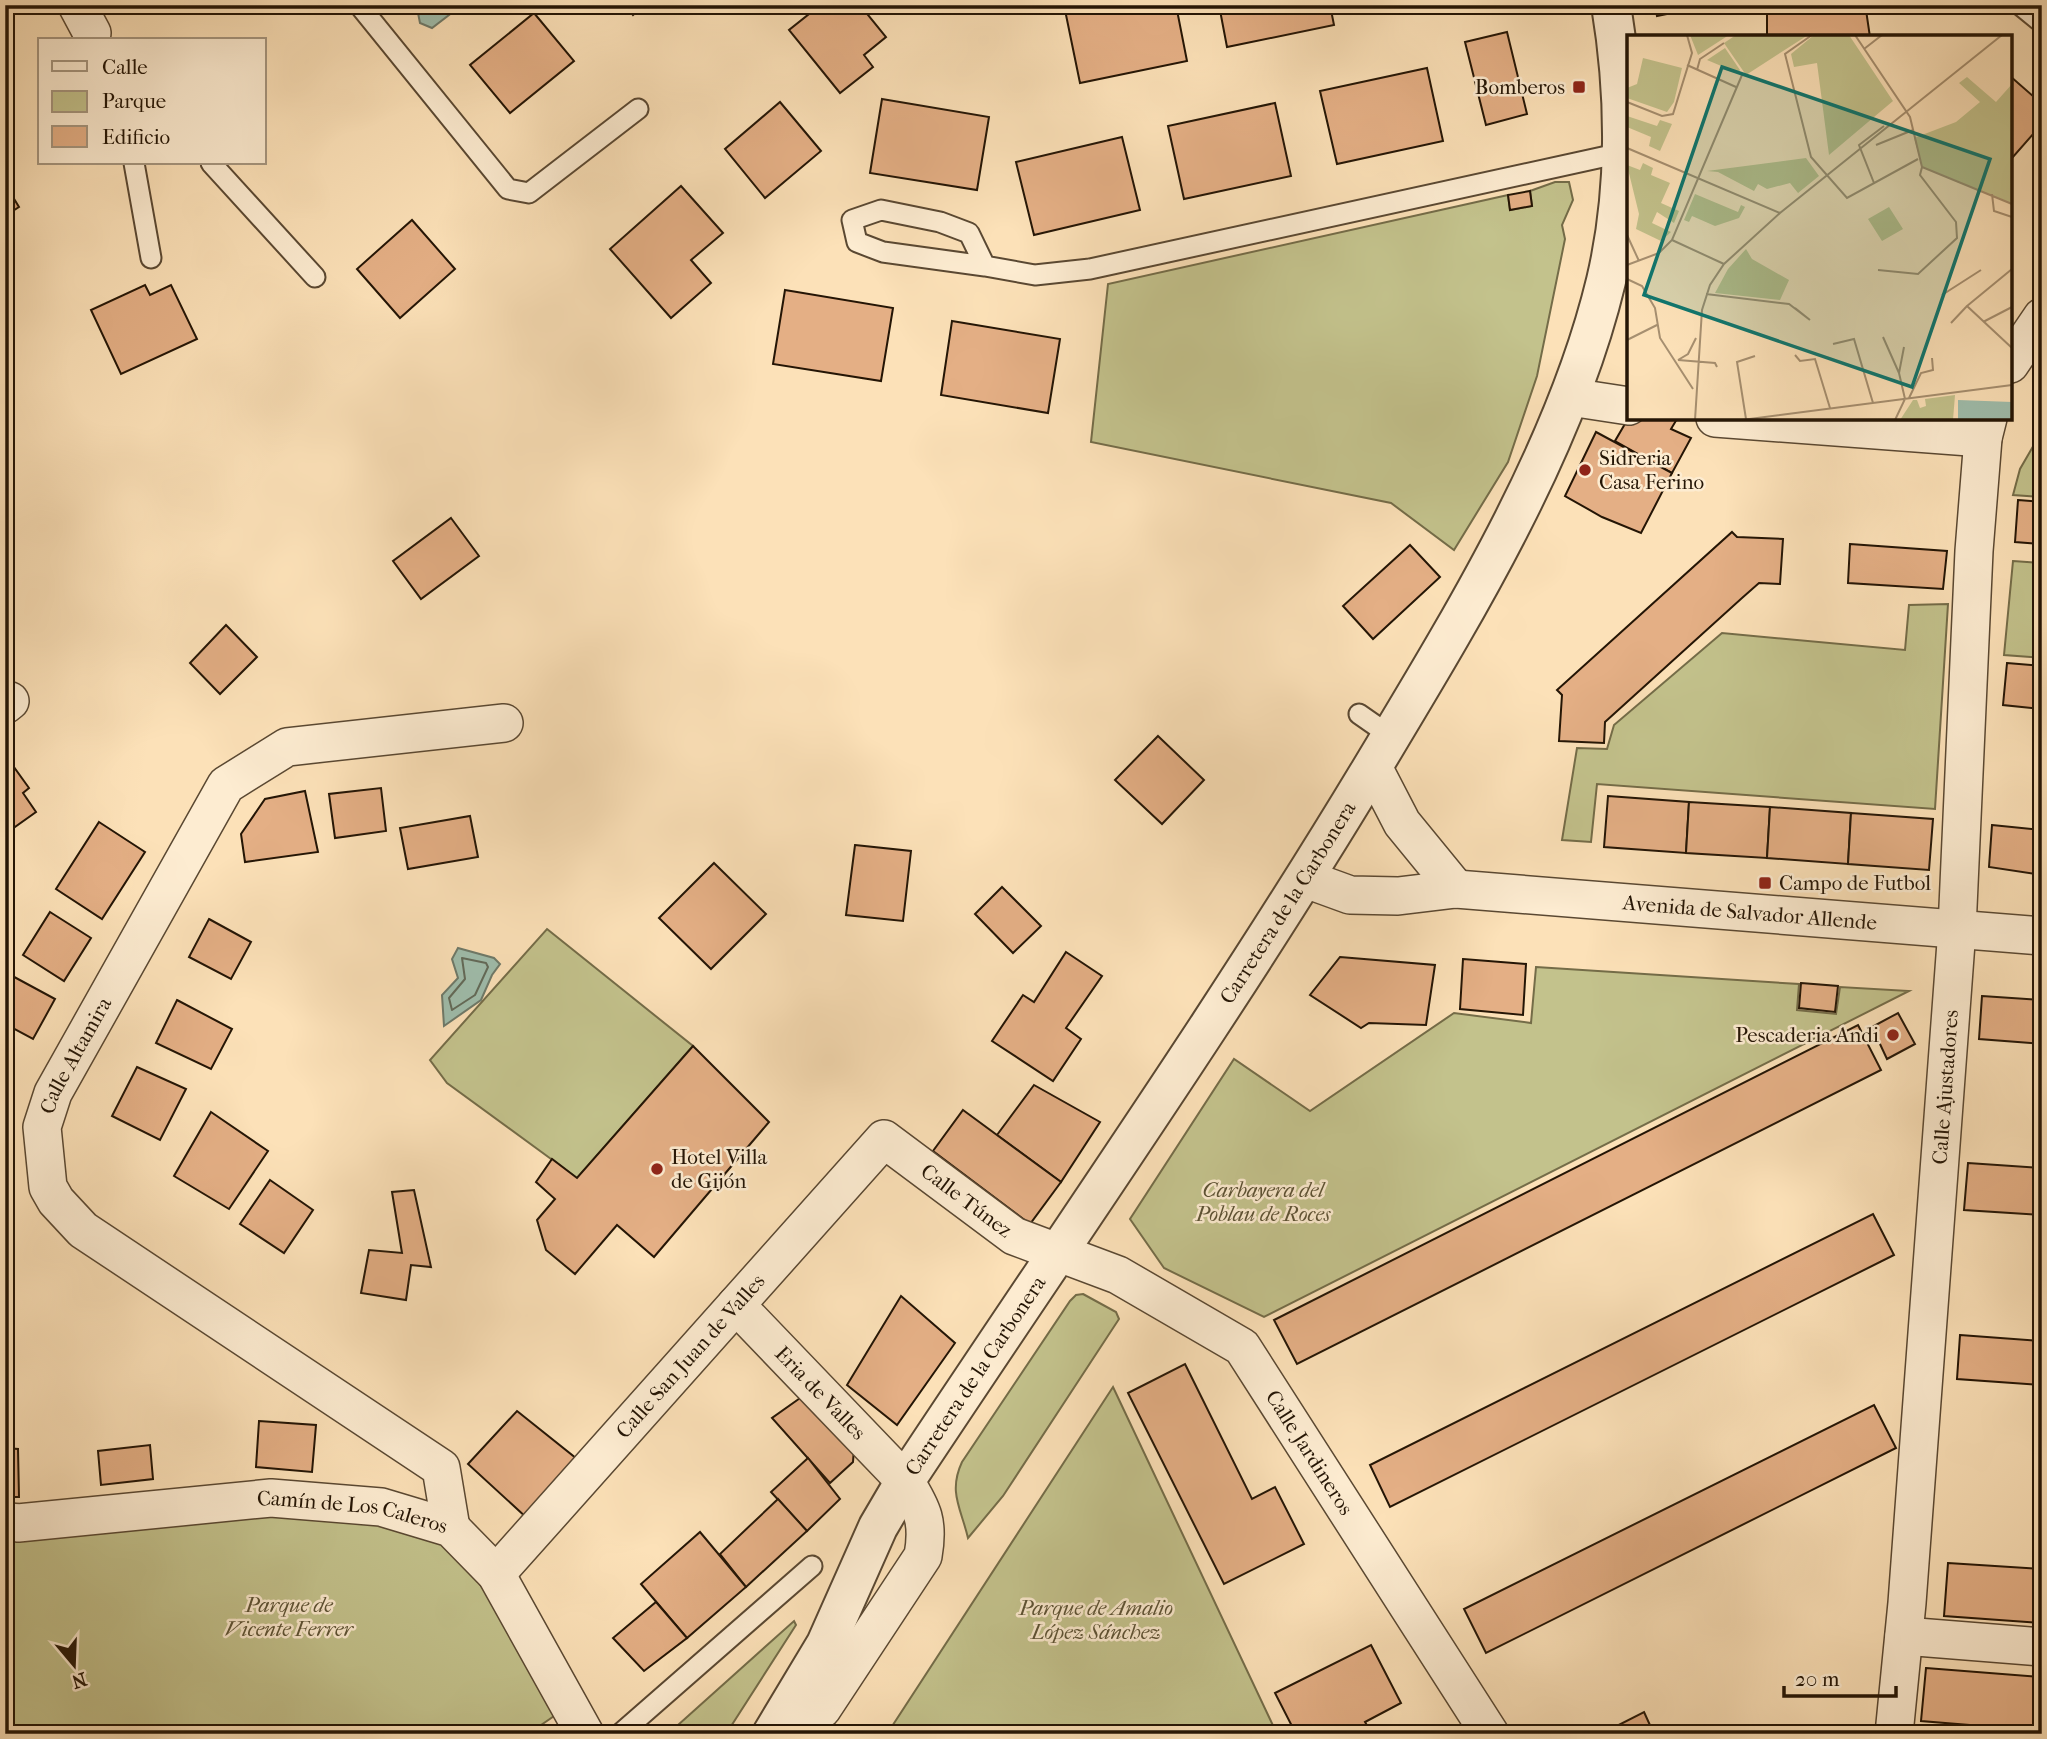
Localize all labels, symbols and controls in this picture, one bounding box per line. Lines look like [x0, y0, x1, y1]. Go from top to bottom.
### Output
inset map [1627, 35, 2012, 420]
legend [38, 38, 266, 164]
text: Calle [102, 55, 148, 79]
place label: Bomberos [1475, 75, 1565, 99]
marker: Bomberos [1571, 79, 1587, 95]
text: Parque [102, 89, 166, 113]
text: Edificio [102, 125, 170, 149]
place label: Sidreria Casa Ferino [1599, 446, 1704, 494]
marker: Sidreria Casa Ferino [1577, 462, 1593, 478]
street label: Carretera de la Carbonera [1215, 797, 1361, 1008]
place label: Campo de Futbol [1779, 871, 1931, 895]
marker: Campo de Futbol [1757, 875, 1773, 891]
street label: Avenida de Salvador Allende [1621, 890, 1878, 935]
street label: Calle Altamira [35, 993, 117, 1117]
street label: Calle Ajustadores [1928, 1009, 1963, 1165]
place label: Pescaderia Andi [1735, 1023, 1879, 1047]
marker: Pescaderia Andi [1885, 1027, 1901, 1043]
place label: Hotel Villa de Gijón [671, 1145, 767, 1193]
street label: Calle Túnez [916, 1159, 1017, 1242]
marker: Hotel Villa de Gijón [649, 1161, 665, 1177]
park label: Carbayera del Poblau de Roces [1195, 1178, 1331, 1226]
street label: Calle San Juan de Valles [611, 1269, 770, 1443]
street label: Carretera de la Carbonera [900, 1271, 1051, 1480]
street label: Eria de Valles [770, 1341, 871, 1445]
street label: Calle Jardineros [1261, 1386, 1359, 1520]
street label: Camín de Los Caleros [256, 1486, 451, 1538]
park label: Parque de Vicente Ferrer [225, 1593, 355, 1641]
park label: Parque de Amalio López Sánchez [1018, 1596, 1173, 1644]
north arrow [38, 1630, 108, 1700]
scale bar [1784, 1655, 1896, 1699]
text: N [68, 1667, 90, 1693]
text: 20 m [1795, 1667, 1840, 1691]

